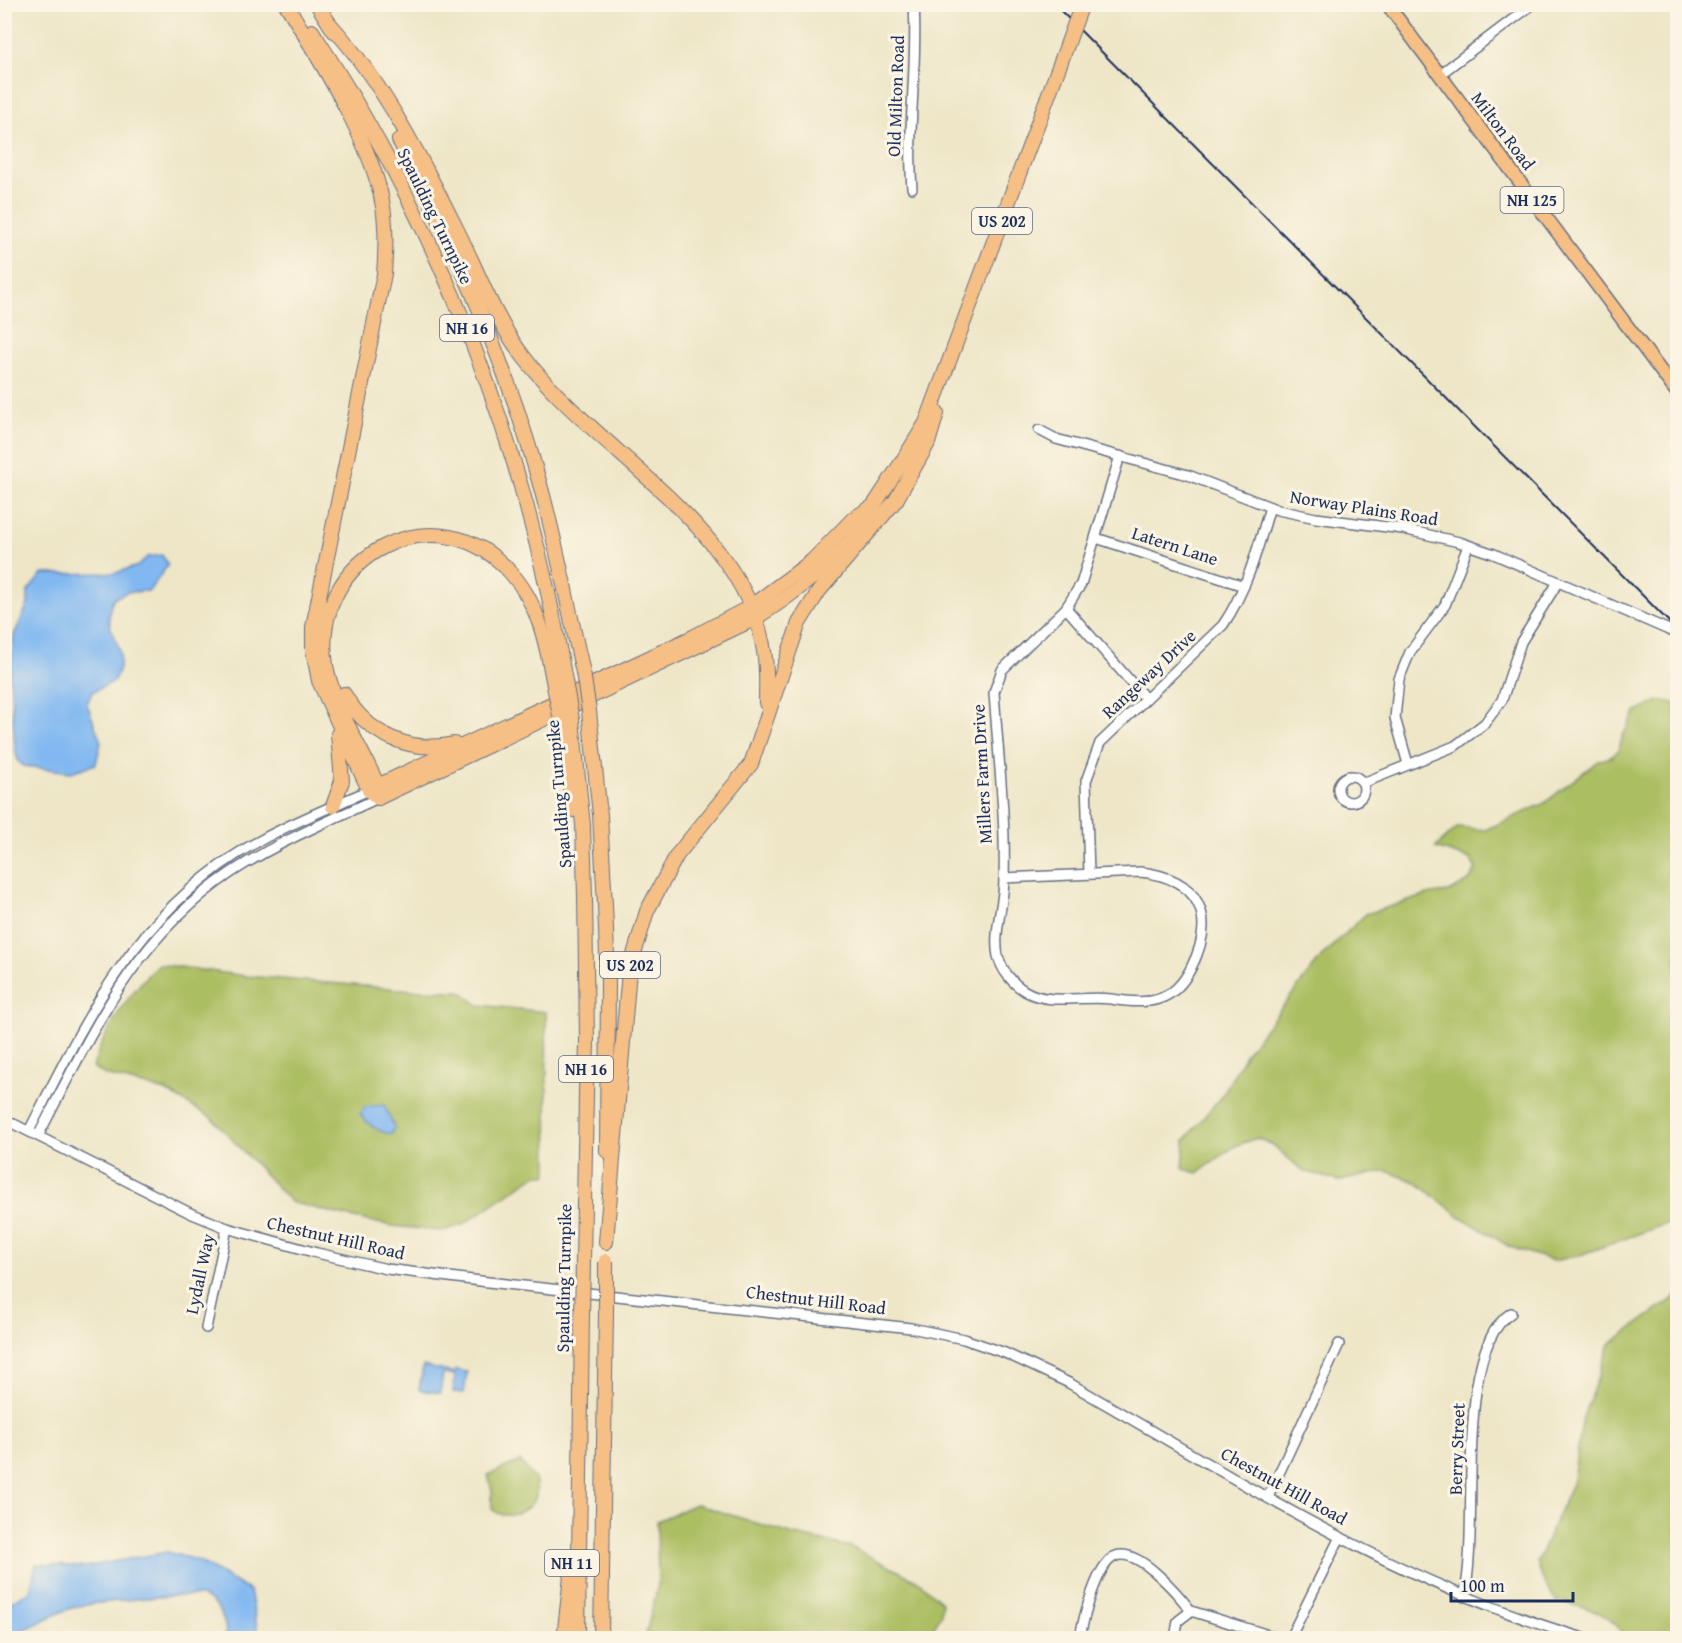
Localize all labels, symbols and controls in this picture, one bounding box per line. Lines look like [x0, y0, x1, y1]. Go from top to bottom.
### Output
street label: Old Milton Road [880, 34, 911, 157]
street label: Milton Road [1465, 86, 1542, 176]
street label: Spaulding Turnpike [391, 143, 480, 289]
road number: NH 125 [1500, 187, 1564, 213]
road number: US 202 [972, 208, 1032, 234]
road number: NH 16 [440, 315, 494, 341]
street label: Norway Plains Road [1288, 482, 1440, 533]
street label: Latern Lane [1128, 519, 1222, 572]
street label: Rangeway Drive [1095, 623, 1202, 725]
street label: Millers Farm Drive [964, 703, 999, 845]
street label: Spaulding Turnpike [539, 719, 578, 869]
road number: US 202 [600, 952, 660, 978]
road number: NH 16 [559, 1056, 613, 1082]
street label: Spaulding Turnpike [549, 1203, 578, 1353]
street label: Chestnut Hill Road [265, 1209, 408, 1267]
street label: Lydall Way [178, 1231, 221, 1317]
street label: Chestnut Hill Road [745, 1278, 888, 1322]
street label: Berry Street [1441, 1402, 1472, 1495]
street label: Chestnut Hill Road [1216, 1440, 1353, 1532]
road number: NH 11 [545, 1550, 599, 1576]
scale bar [1451, 1565, 1572, 1603]
text: 100 m [1460, 1572, 1505, 1599]

